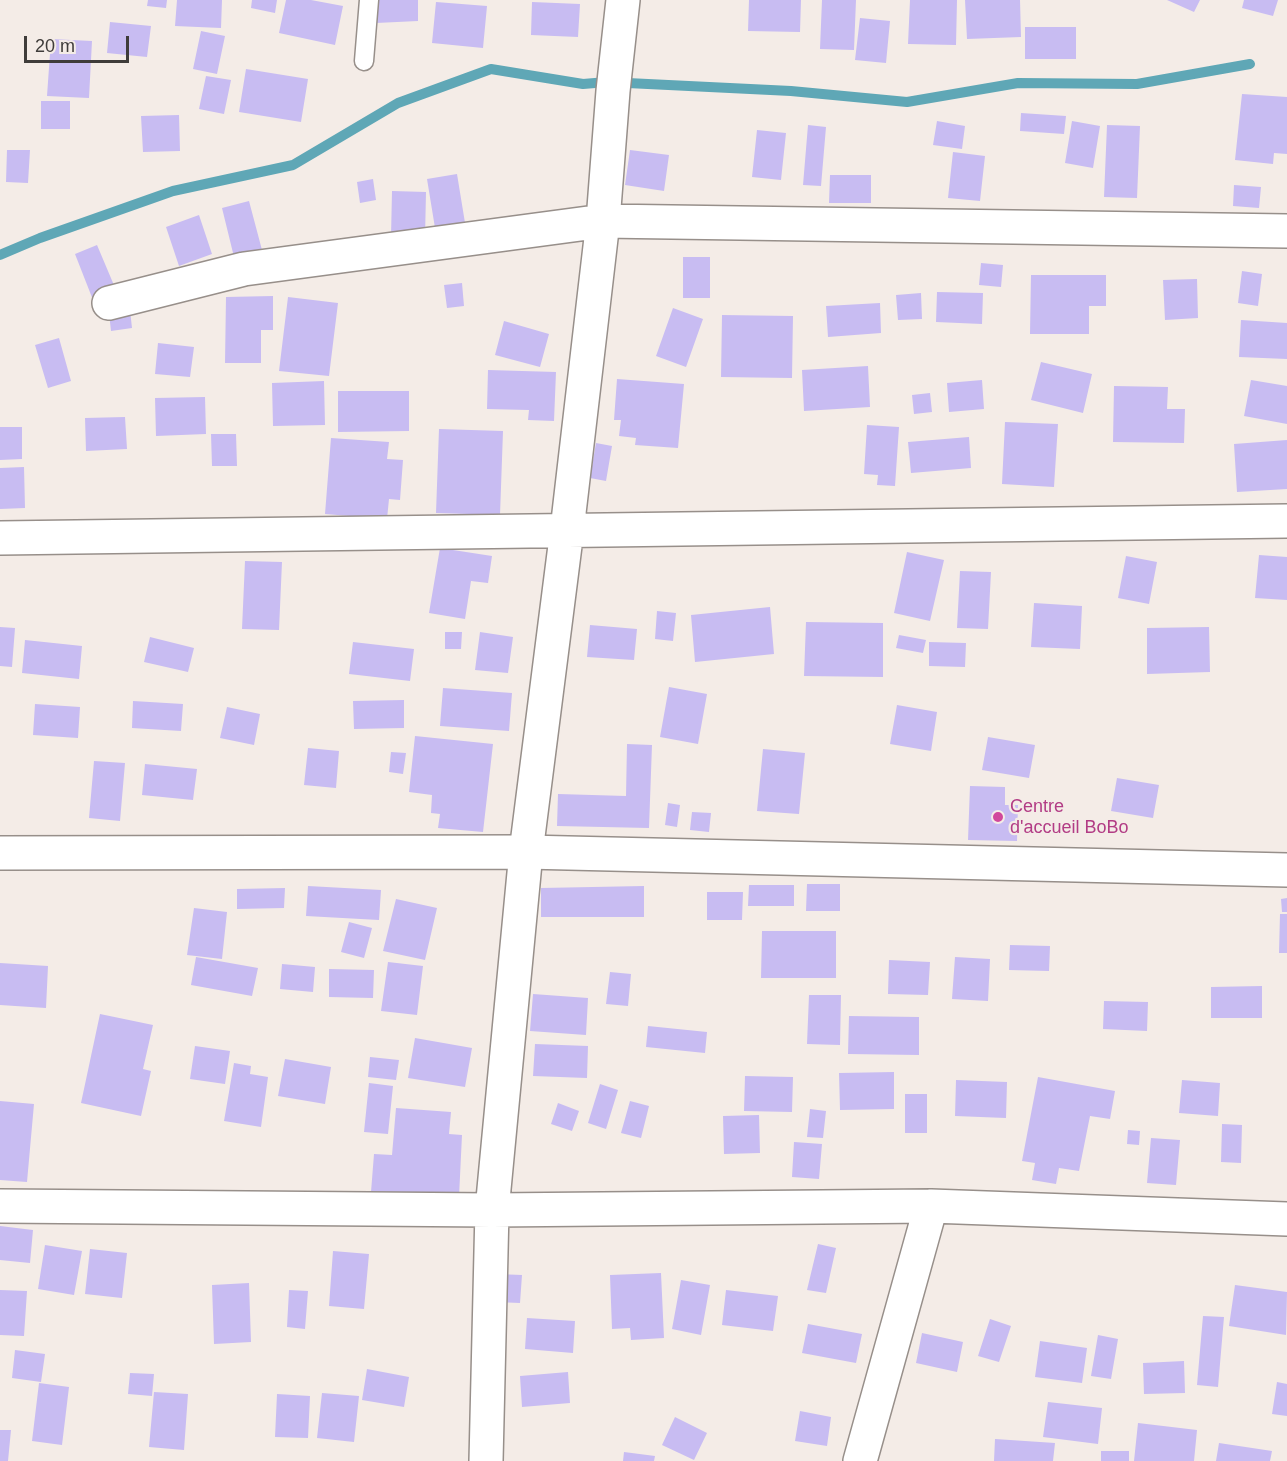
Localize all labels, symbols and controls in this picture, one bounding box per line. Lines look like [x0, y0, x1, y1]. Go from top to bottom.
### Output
scale bar [27, 24, 132, 62]
text: 20 m [35, 36, 75, 56]
place label: Centre d'accueil BoBo [1010, 796, 1129, 838]
marker: Centre d'accueil BoBo [991, 810, 1005, 824]

